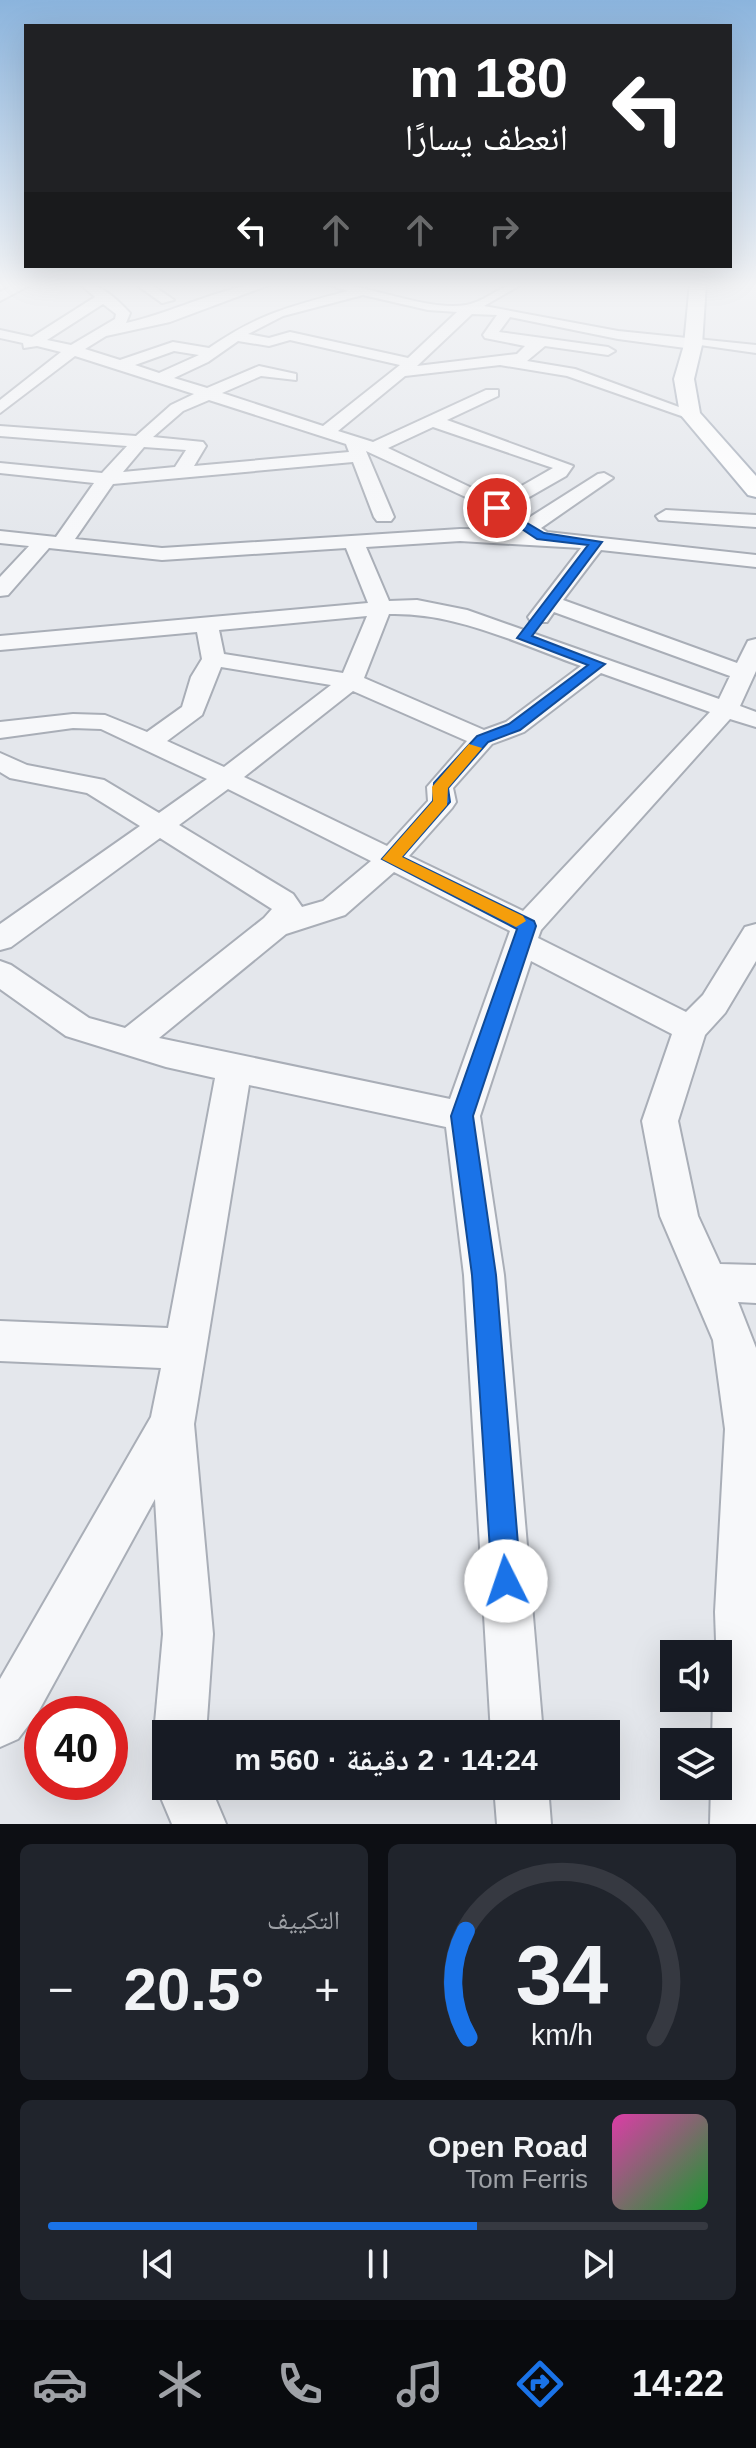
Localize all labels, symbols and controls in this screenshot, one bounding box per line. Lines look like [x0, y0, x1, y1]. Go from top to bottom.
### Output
text: 180 m [409, 46, 568, 109]
icon: left [596, 56, 700, 160]
text: انعطف يسارًا [405, 117, 568, 158]
icon: left [230, 208, 274, 252]
icon: ahead [314, 208, 358, 252]
icon: ahead [398, 208, 442, 252]
icon: right [482, 208, 526, 252]
pin [463, 474, 531, 542]
icon: arrive [475, 486, 519, 530]
position arrow [464, 1539, 548, 1623]
map controls [660, 1640, 732, 1800]
button: sound [660, 1640, 732, 1712]
speed limit sign: 40 [24, 1696, 128, 1800]
button: layers [660, 1728, 732, 1800]
text: 14:24 · 2 دقيقة · 560 m [234, 1743, 538, 1776]
text: التكييف [267, 1905, 340, 1935]
text: 34 [516, 1929, 608, 2022]
text: 20.5° [124, 1956, 264, 2023]
text: − [48, 1965, 74, 2014]
text: + [314, 1965, 340, 2014]
text: km/h [531, 2019, 593, 2051]
text: Open Road [428, 2130, 588, 2163]
text: Tom Ferris [465, 2164, 588, 2194]
icon: previous [136, 2242, 180, 2286]
icon: pause [356, 2242, 400, 2286]
icon: next [576, 2242, 620, 2286]
icon: car [32, 2356, 88, 2412]
icon: climate [152, 2356, 208, 2412]
icon: phone [272, 2356, 328, 2412]
icon: music [392, 2356, 448, 2412]
icon: directions [512, 2356, 568, 2412]
text: 14:22 [632, 2363, 724, 2404]

